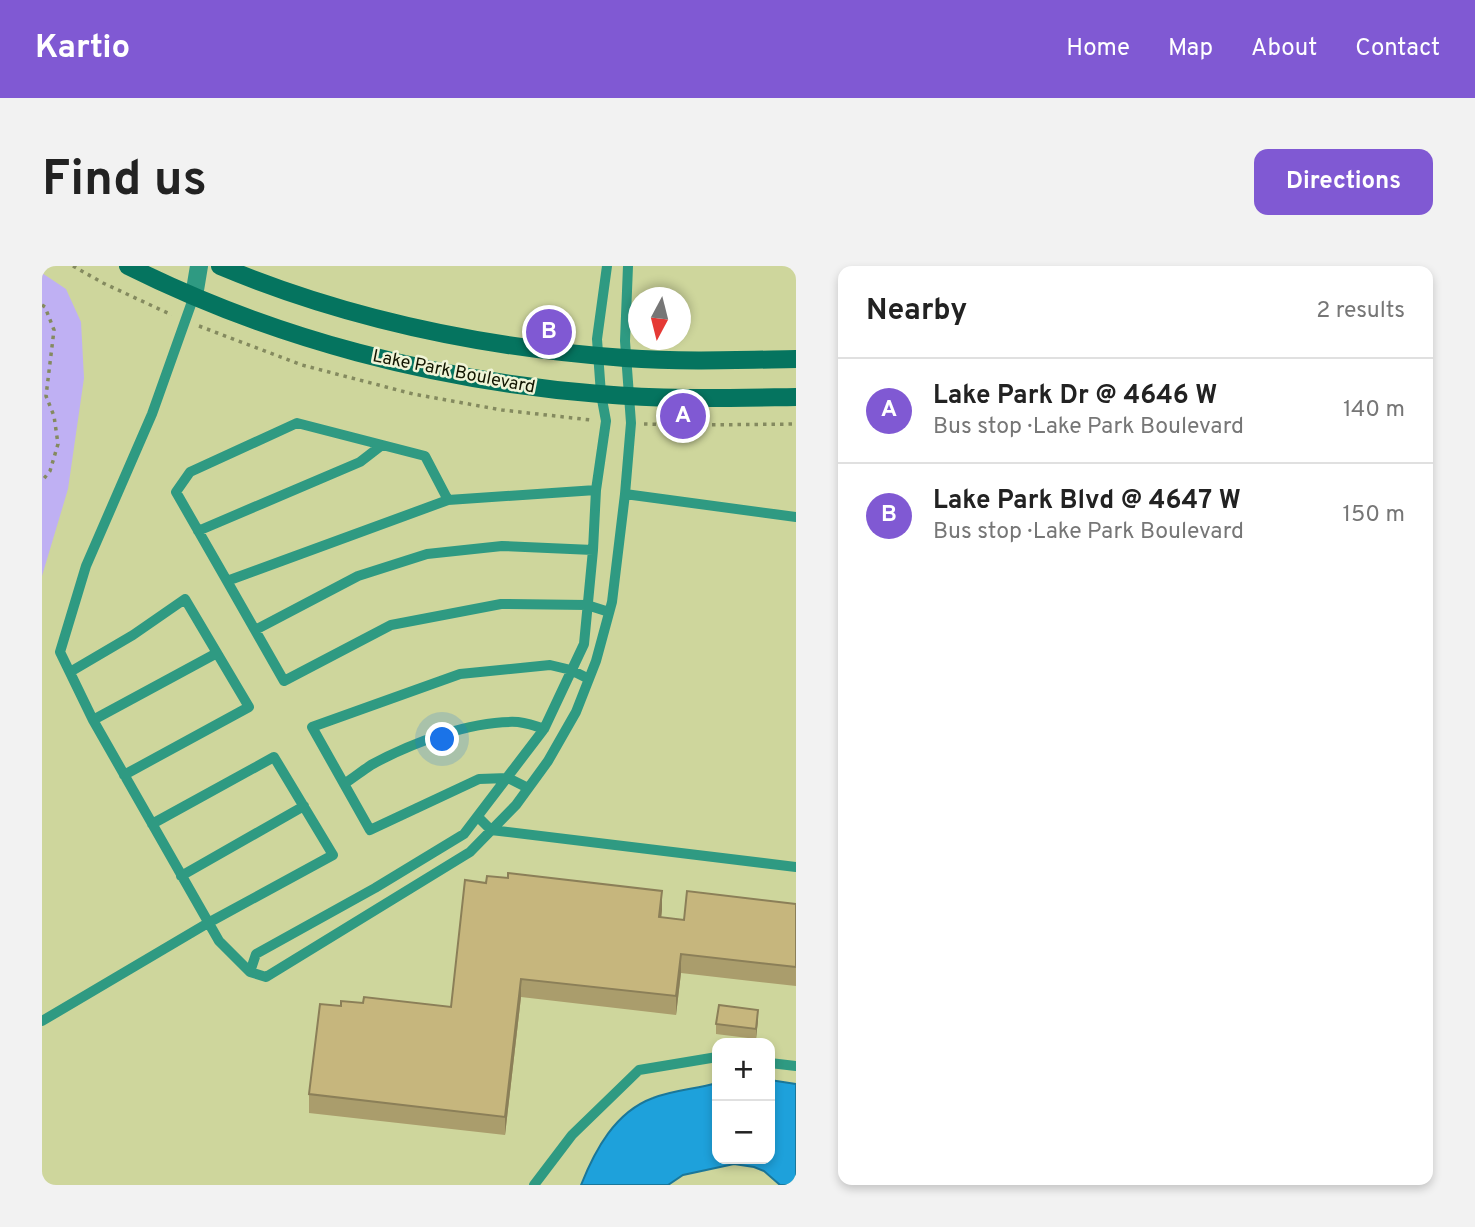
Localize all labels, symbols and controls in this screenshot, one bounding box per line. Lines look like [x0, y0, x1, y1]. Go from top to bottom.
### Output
text: Kartio [35, 28, 130, 70]
text: Home [1066, 34, 1130, 64]
text: Map [1168, 34, 1213, 64]
text: About [1251, 34, 1317, 64]
text: Contact [1355, 34, 1440, 64]
button: Directions [1254, 149, 1433, 215]
text: Find us [42, 151, 207, 213]
north arrow [628, 287, 691, 350]
text: Nearby [866, 293, 967, 330]
text: 2 results [1316, 297, 1405, 326]
pin: B [526, 306, 572, 358]
street label: Lake Park Boulevard [370, 345, 537, 400]
text: Lake Park Dr @ 4646 W [933, 380, 1217, 413]
pin: A [660, 390, 706, 442]
text: A [881, 396, 897, 425]
text: 140 m [1343, 396, 1405, 425]
text: Bus stop · Lake Park Boulevard [933, 413, 1244, 442]
text: Lake Park Blvd @ 4647 W [933, 485, 1241, 518]
text: B [881, 501, 897, 530]
text: 150 m [1343, 501, 1405, 530]
text: Bus stop · Lake Park Boulevard [933, 518, 1244, 547]
your location [425, 722, 459, 756]
map controls [712, 1038, 775, 1164]
button: + [712, 1038, 775, 1101]
button: − [712, 1101, 775, 1164]

